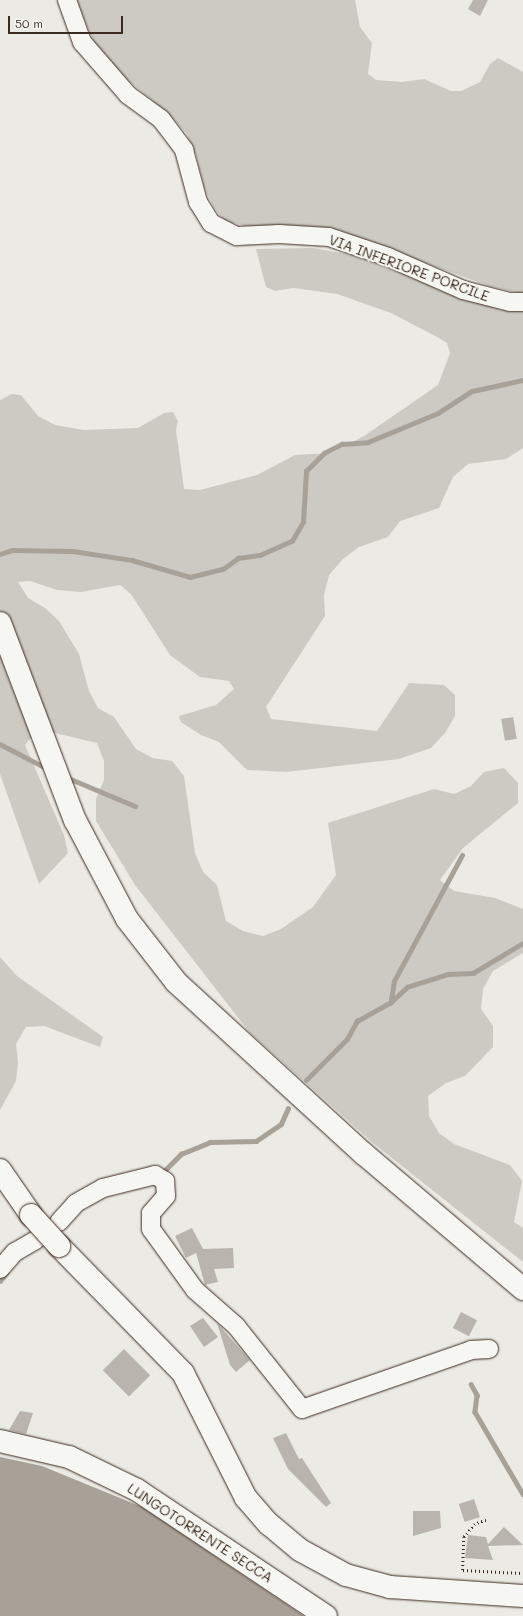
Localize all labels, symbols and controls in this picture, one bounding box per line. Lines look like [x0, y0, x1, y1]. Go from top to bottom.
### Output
scale bar [10, 8, 125, 34]
text: 50 m [15, 15, 43, 31]
street label: VIA INFERIORE PORCILE [327, 231, 491, 305]
street label: LUNGOTORRENTE SECCA [124, 1480, 276, 1586]

